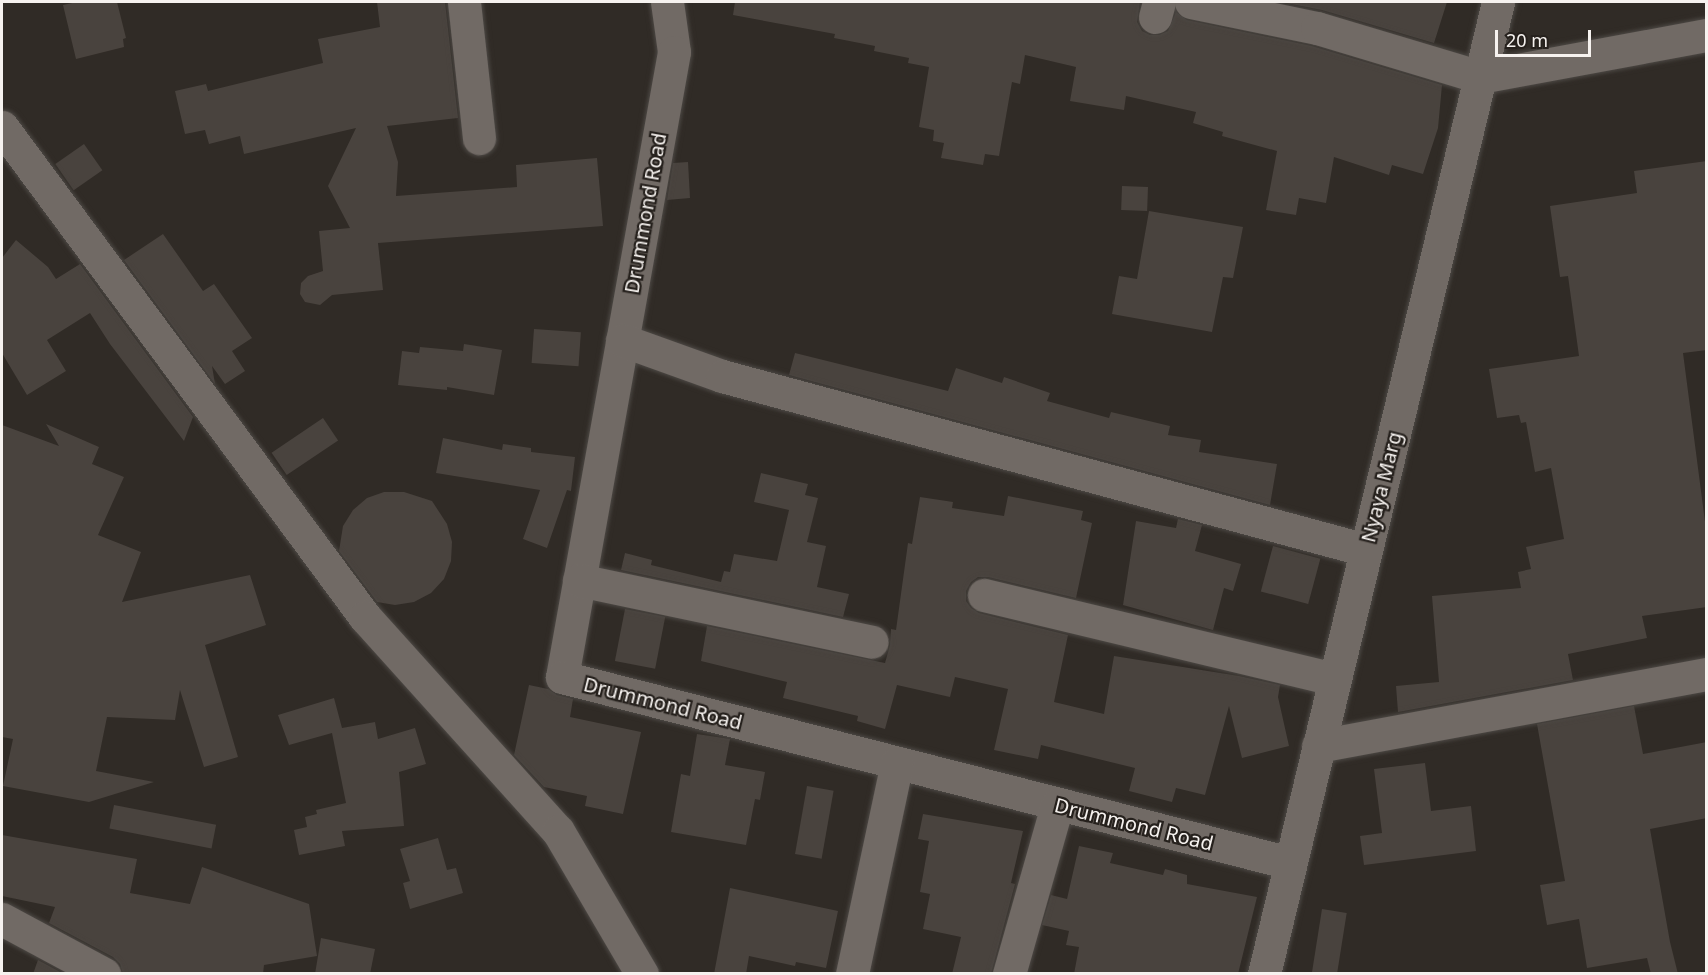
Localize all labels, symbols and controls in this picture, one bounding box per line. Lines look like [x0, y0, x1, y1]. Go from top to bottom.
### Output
scale bar [1498, 18, 1594, 56]
text: 20 m [1506, 28, 1548, 52]
street label: Drummond Road [619, 131, 671, 295]
street label: Nyaya Marg [1356, 429, 1406, 545]
street label: Drummond Road [581, 672, 745, 734]
street label: Drummond Road [1052, 793, 1216, 855]

